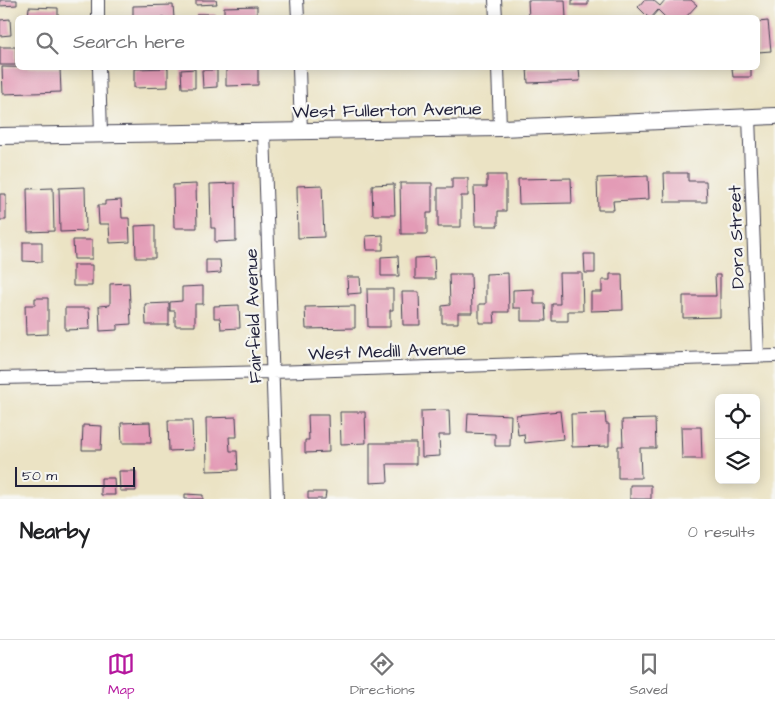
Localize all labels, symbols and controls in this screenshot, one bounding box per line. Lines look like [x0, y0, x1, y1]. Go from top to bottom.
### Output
search box [15, 15, 760, 70]
icon: search [33, 29, 61, 57]
text: Search here [73, 29, 185, 56]
street label: West Fullerton Avenue [292, 96, 482, 125]
street label: Dora Street [722, 184, 751, 289]
street label: Fairfield Avenue [239, 248, 268, 384]
street label: West Medill Avenue [308, 336, 467, 367]
map controls [715, 394, 760, 484]
button: locate [715, 394, 760, 439]
button: layers [715, 439, 760, 484]
scale bar [15, 464, 135, 487]
text: 50 m [22, 466, 57, 486]
text: Nearby [20, 517, 90, 546]
text: 0 results [688, 521, 755, 543]
tab: Map [107, 650, 135, 700]
tab: Directions [350, 650, 415, 700]
tab: Saved [630, 650, 668, 700]

